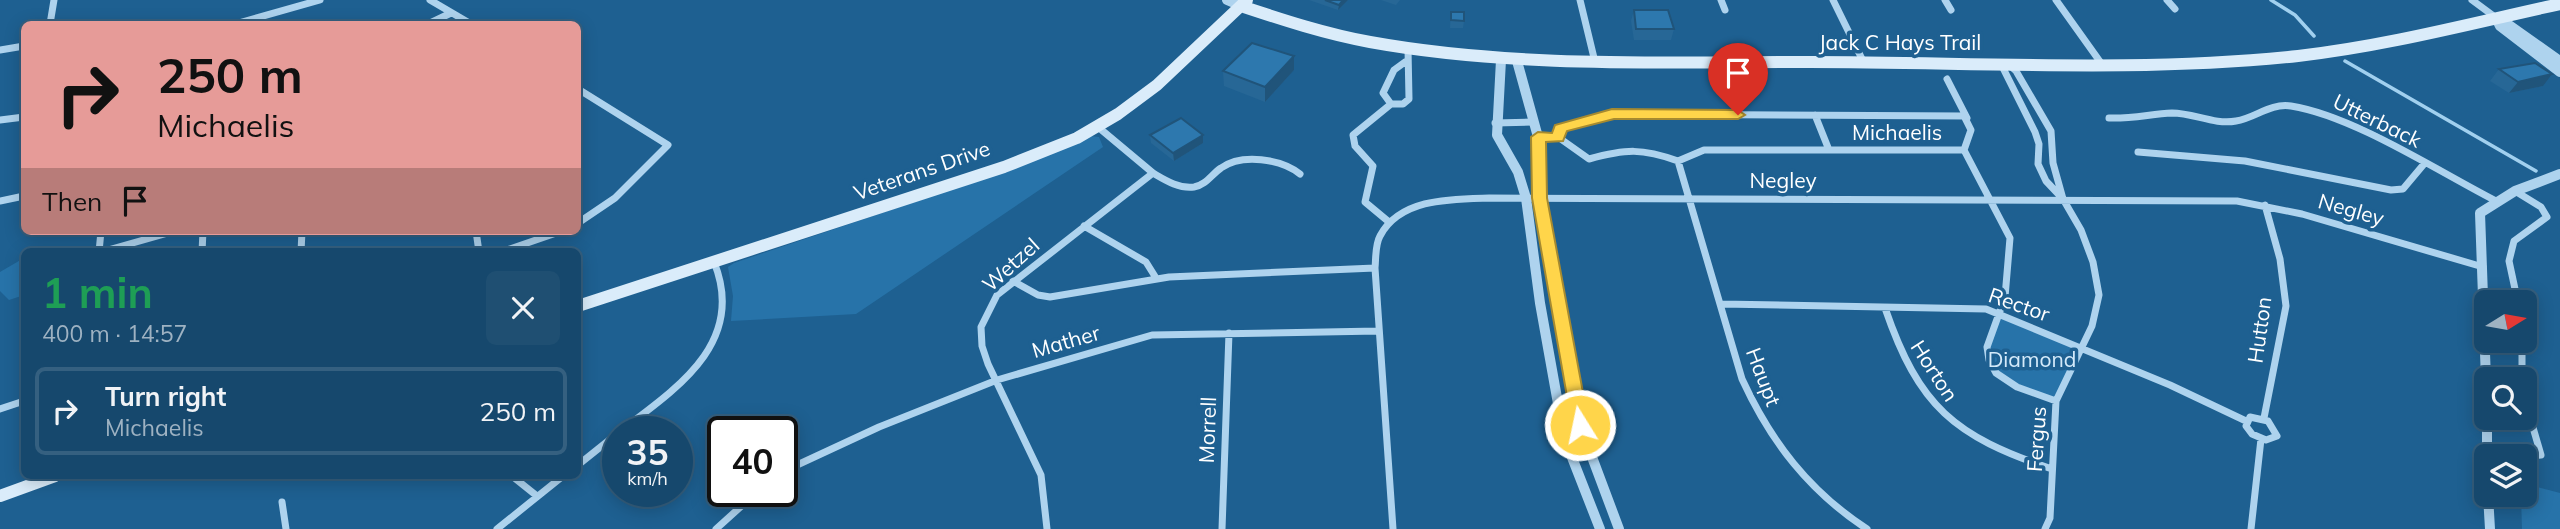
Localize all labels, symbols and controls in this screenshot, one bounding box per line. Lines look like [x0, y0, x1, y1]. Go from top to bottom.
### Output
street label: Jack C Hays Trail [1819, 29, 1981, 55]
pin [1708, 43, 1768, 115]
text: 250 m [157, 44, 303, 105]
icon: right [42, 49, 133, 140]
icon: arrive [1719, 54, 1757, 92]
street label: Utterback [2329, 88, 2426, 153]
text: Michaelis [157, 105, 294, 145]
street label: Michaelis [1852, 119, 1942, 145]
street label: Veterans Drive [850, 135, 993, 206]
street label: Negley [1749, 167, 1817, 193]
icon: arrive [116, 182, 154, 220]
text: Then [42, 185, 102, 218]
street label: Negley [2315, 187, 2387, 231]
street label: Wetzel [976, 232, 1044, 297]
text: 1 min [42, 266, 153, 319]
button: close [486, 271, 560, 345]
street label: Rector [1985, 282, 2054, 327]
north arrow [2474, 290, 2538, 354]
map controls [2474, 290, 2537, 507]
street label: Hutton [2241, 295, 2277, 365]
text: 400 m · 14:57 [42, 319, 187, 348]
street label: Mather [1029, 319, 1103, 363]
street label: Horton [1905, 335, 1964, 406]
street label: Haupt [1741, 344, 1787, 410]
park label: Diamond [1988, 346, 2076, 372]
button: search [2474, 367, 2537, 430]
text: Turn right [105, 380, 226, 413]
position arrow [1543, 388, 1617, 462]
icon: right [46, 392, 84, 430]
text: 250 m [480, 395, 556, 428]
street label: Morrell [1193, 396, 1221, 464]
street label: Fergus [2021, 405, 2051, 473]
text: Michaelis [105, 413, 204, 442]
speed limit sign: 40 [707, 416, 798, 507]
text: 35 [626, 430, 669, 474]
button: layers [2474, 444, 2537, 507]
text: km/h [627, 467, 668, 490]

